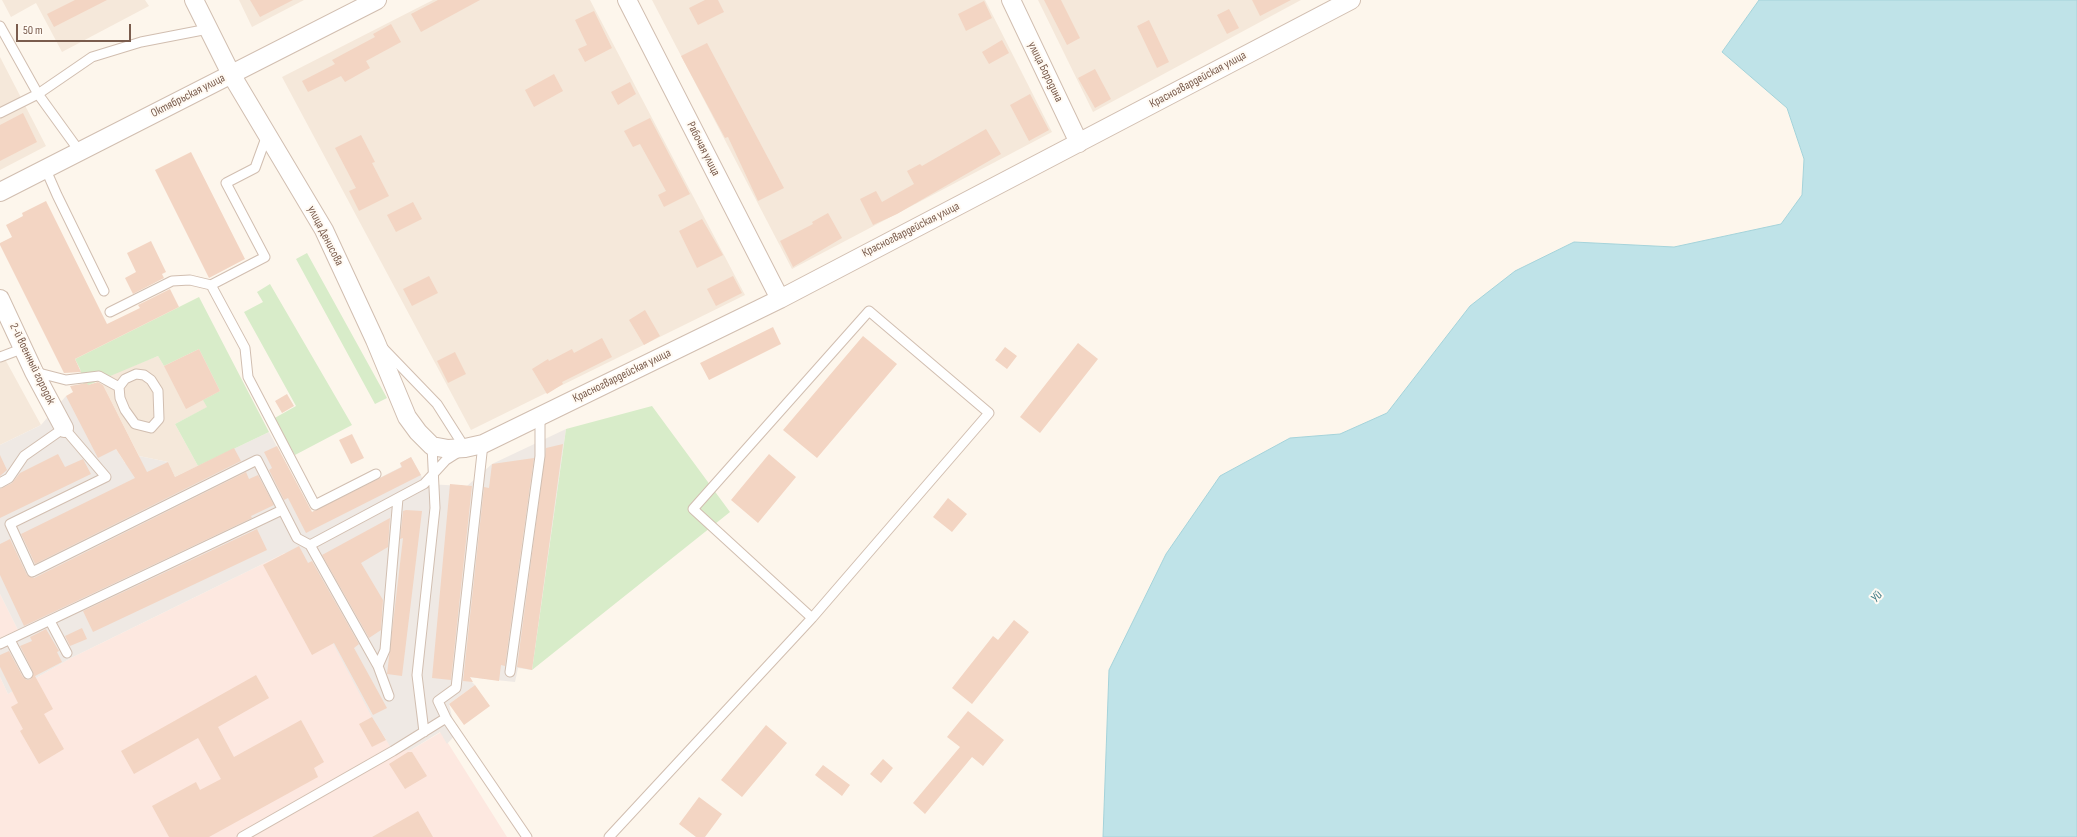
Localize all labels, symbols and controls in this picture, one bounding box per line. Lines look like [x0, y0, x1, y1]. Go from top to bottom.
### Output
scale bar [18, 16, 133, 42]
text: 50 m [23, 23, 43, 38]
street label: улица Бородина [1024, 40, 1066, 104]
street label: Красногвардейская улица [1147, 48, 1249, 112]
street label: Октябрьская улица [149, 71, 227, 121]
street label: Рабочая улица [683, 119, 723, 179]
street label: Красногвардейская улица [860, 199, 962, 261]
street label: улица Денисова [304, 204, 346, 268]
street label: 2-й военный городок [6, 321, 58, 407]
street label: Красногвардейская улица [571, 346, 673, 406]
water label: Уй [1868, 588, 1886, 606]

